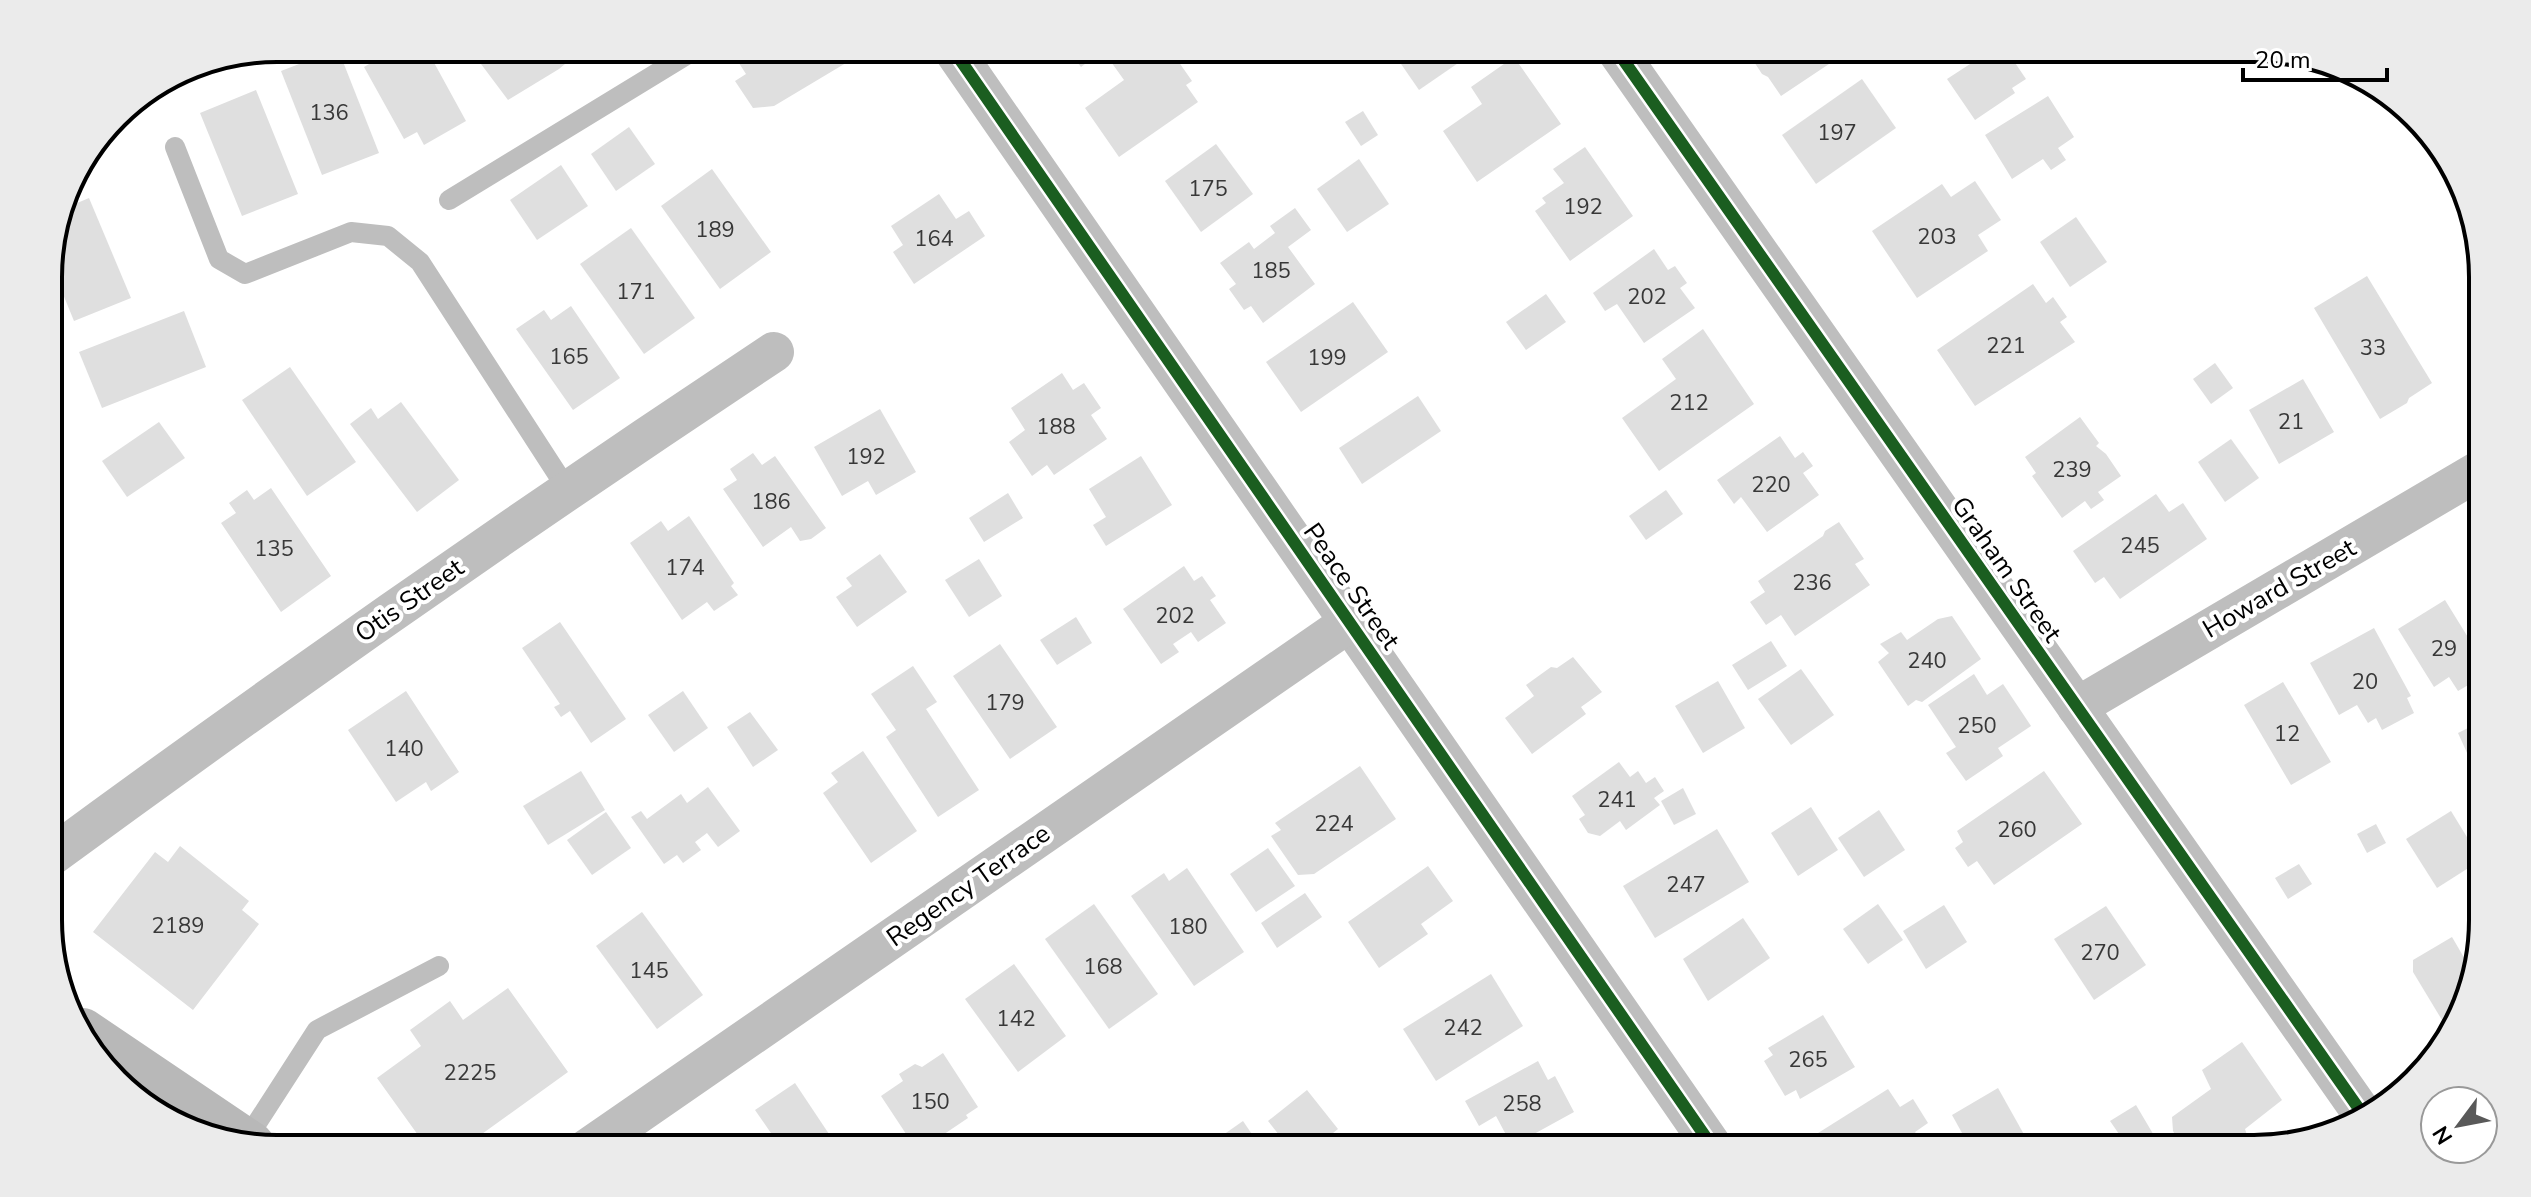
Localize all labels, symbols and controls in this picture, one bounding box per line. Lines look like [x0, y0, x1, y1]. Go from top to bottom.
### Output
scale bar [2243, 32, 2387, 82]
text: 20 m [2255, 44, 2311, 76]
house number: 136 [309, 98, 349, 128]
house number: 197 [1817, 118, 1857, 148]
house number: 175 [1188, 174, 1228, 204]
house number: 192 [1563, 192, 1603, 222]
house number: 189 [695, 215, 735, 245]
house number: 203 [1917, 222, 1957, 252]
house number: 164 [914, 224, 954, 254]
house number: 185 [1251, 256, 1291, 286]
house number: 171 [616, 277, 656, 307]
house number: 202 [1627, 282, 1667, 312]
house number: 221 [1986, 331, 2026, 361]
house number: 33 [2360, 333, 2386, 363]
house number: 165 [549, 342, 589, 372]
house number: 199 [1307, 343, 1347, 373]
house number: 212 [1669, 388, 1709, 418]
house number: 21 [2278, 407, 2304, 437]
house number: 188 [1036, 412, 1076, 442]
house number: 192 [846, 442, 886, 472]
house number: 239 [2052, 455, 2092, 485]
house number: 220 [1751, 470, 1791, 500]
house number: 186 [751, 487, 791, 517]
street label: Graham Street [1943, 490, 2070, 650]
street label: Peace Street [1295, 516, 1409, 657]
street label: Howard Street [2196, 530, 2363, 646]
house number: 245 [2120, 531, 2160, 561]
house number: 135 [254, 534, 294, 564]
street label: Otis Street [348, 550, 471, 651]
house number: 174 [665, 553, 705, 583]
house number: 236 [1792, 568, 1832, 598]
house number: 202 [1155, 601, 1195, 631]
house number: 29 [2431, 634, 2457, 664]
house number: 240 [1907, 646, 1947, 676]
house number: 20 [2352, 667, 2378, 697]
house number: 179 [985, 688, 1025, 718]
house number: 250 [1957, 711, 1997, 741]
house number: 12 [2274, 719, 2300, 749]
house number: 140 [384, 734, 424, 764]
house number: 241 [1597, 785, 1637, 815]
house number: 224 [1314, 809, 1354, 839]
house number: 260 [1997, 815, 2037, 845]
street label: Regency Terrace [879, 816, 1057, 955]
house number: 247 [1666, 870, 1706, 900]
house number: 2189 [152, 911, 204, 941]
house number: 180 [1168, 912, 1208, 942]
house number: 270 [2080, 938, 2120, 968]
house number: 168 [1083, 952, 1123, 982]
house number: 145 [629, 956, 669, 986]
house number: 142 [996, 1004, 1036, 1034]
house number: 242 [1443, 1013, 1483, 1043]
house number: 265 [1788, 1045, 1828, 1075]
house number: 2225 [444, 1058, 496, 1088]
north arrow [2419, 1085, 2499, 1165]
house number: 150 [910, 1087, 950, 1117]
house number: 258 [1502, 1089, 1542, 1119]
text: N [2426, 1120, 2460, 1150]

